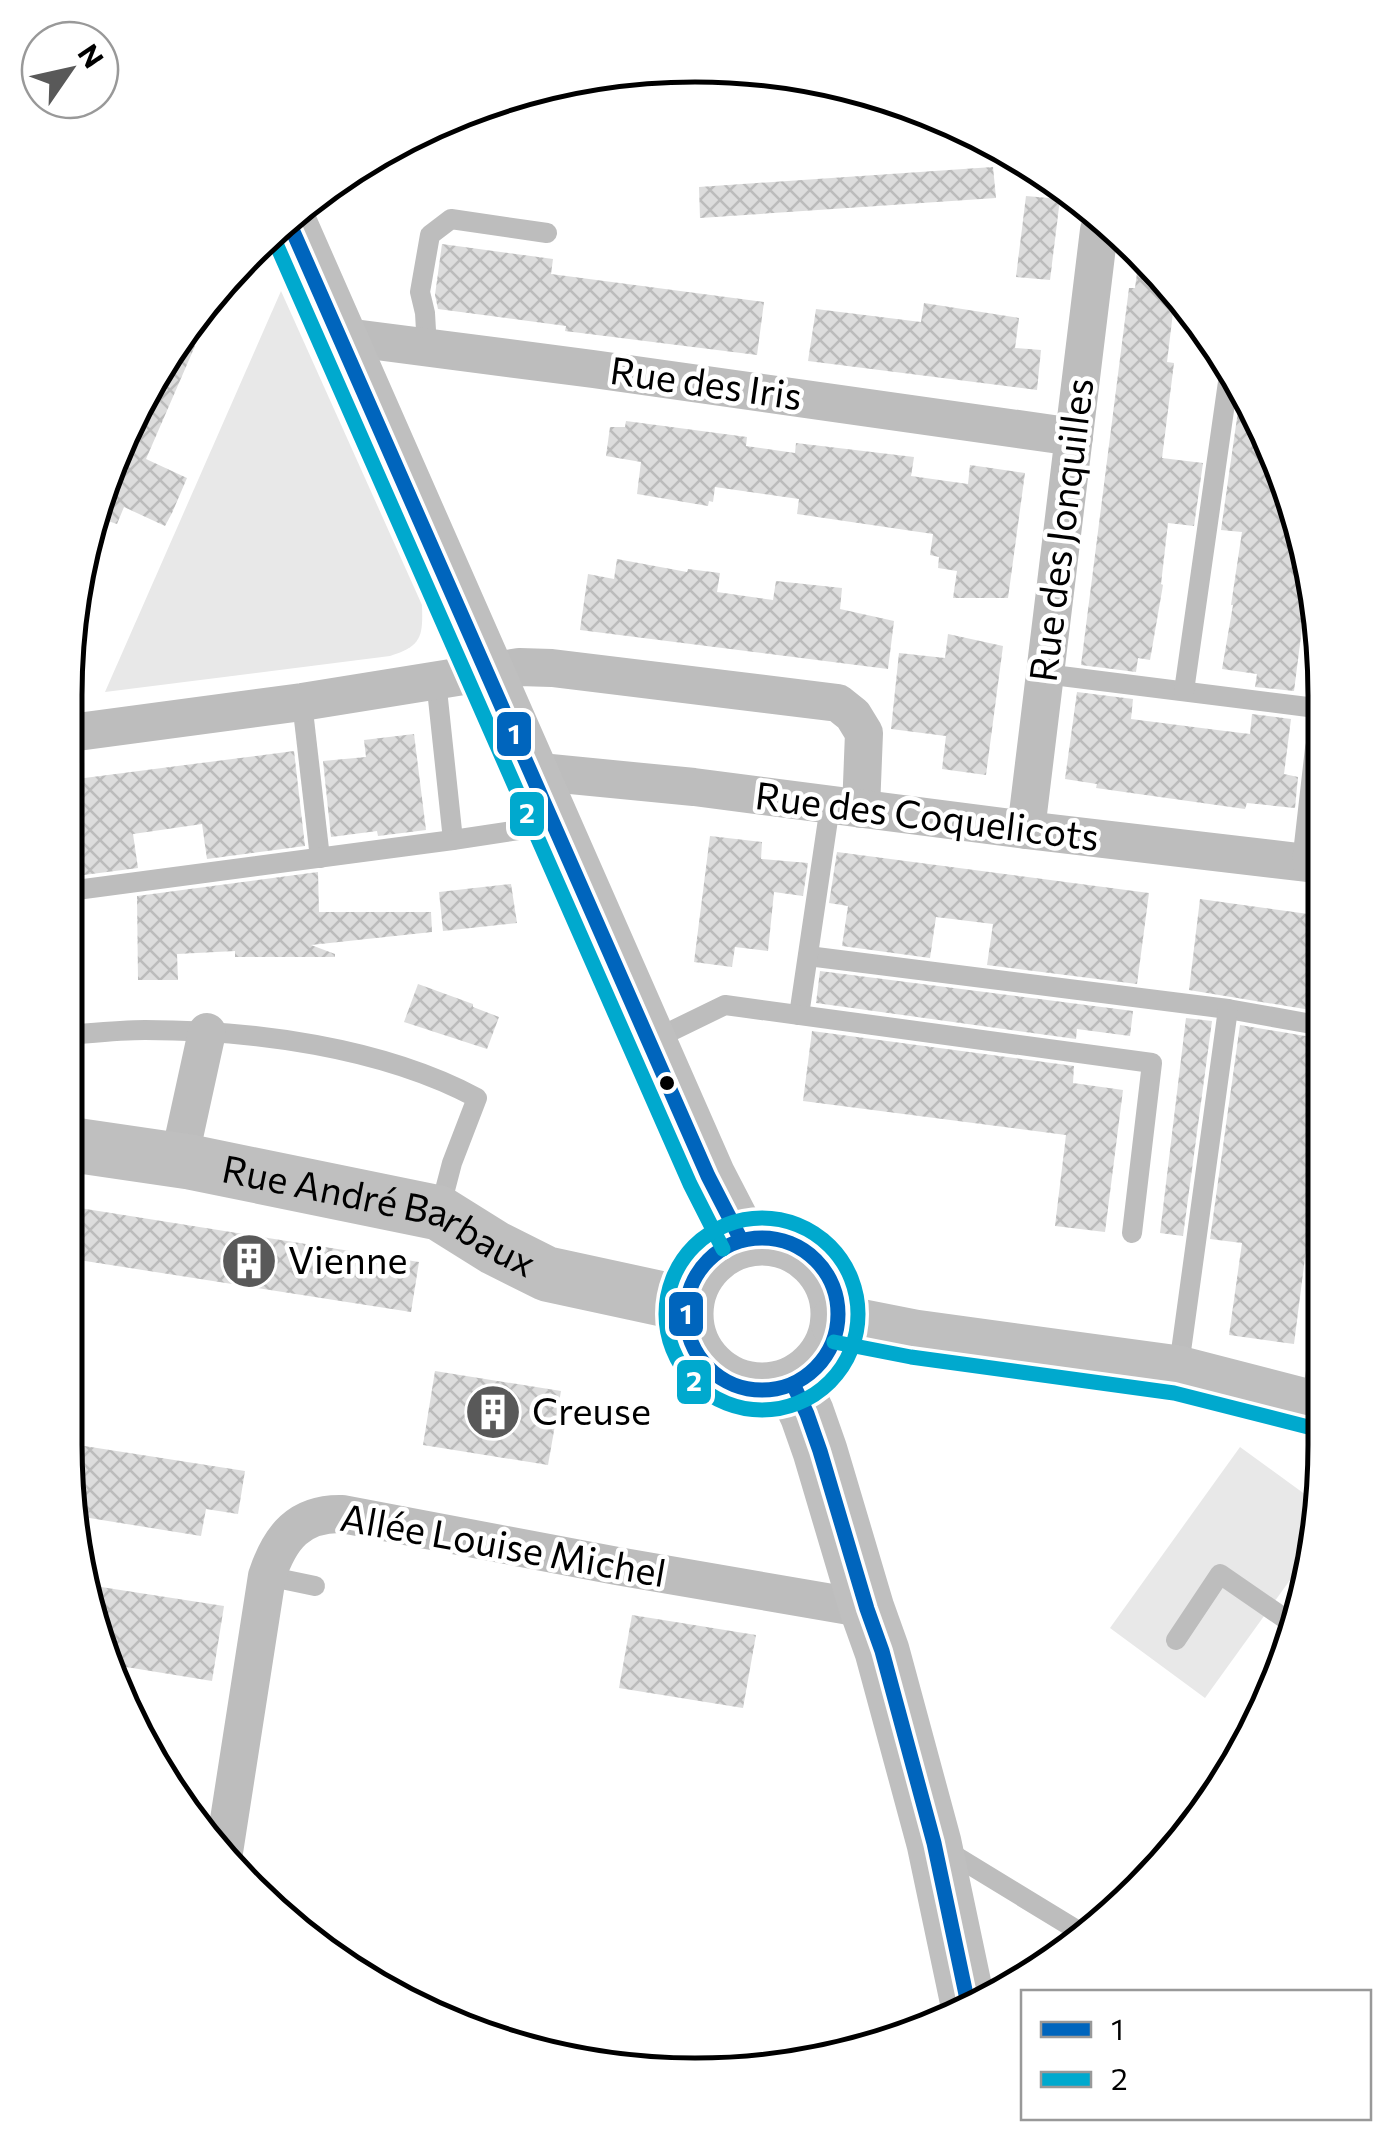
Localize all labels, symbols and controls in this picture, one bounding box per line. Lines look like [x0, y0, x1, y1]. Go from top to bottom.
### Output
north arrow [20, 20, 120, 120]
text: N [72, 37, 112, 74]
street label: Rue des Iris [607, 345, 805, 418]
street label: Rue des Jonquilles [1018, 375, 1101, 684]
line badge: 1 [495, 710, 533, 758]
text: 1 [508, 716, 520, 750]
street label: Rue des Coquelicots [753, 770, 1102, 859]
line badge: 2 [508, 790, 546, 838]
text: 2 [519, 795, 535, 829]
unlabelled marker [657, 1073, 677, 1093]
street label: Rue André Barbaux [218, 1143, 544, 1286]
building icon: Vienne [219, 1231, 279, 1291]
place label: Vienne [288, 1235, 408, 1282]
line badge: 1 [667, 1290, 705, 1338]
text: 1 [680, 1296, 692, 1330]
line badge: 2 [675, 1358, 713, 1406]
text: 2 [686, 1363, 702, 1397]
building icon: Creuse [463, 1382, 523, 1442]
place label: Creuse [532, 1386, 651, 1433]
street label: Allée Louise Michel [337, 1492, 670, 1595]
legend [1021, 1990, 1371, 2120]
text: 1 [1111, 2009, 1124, 2046]
text: 2 [1111, 2059, 1128, 2096]

